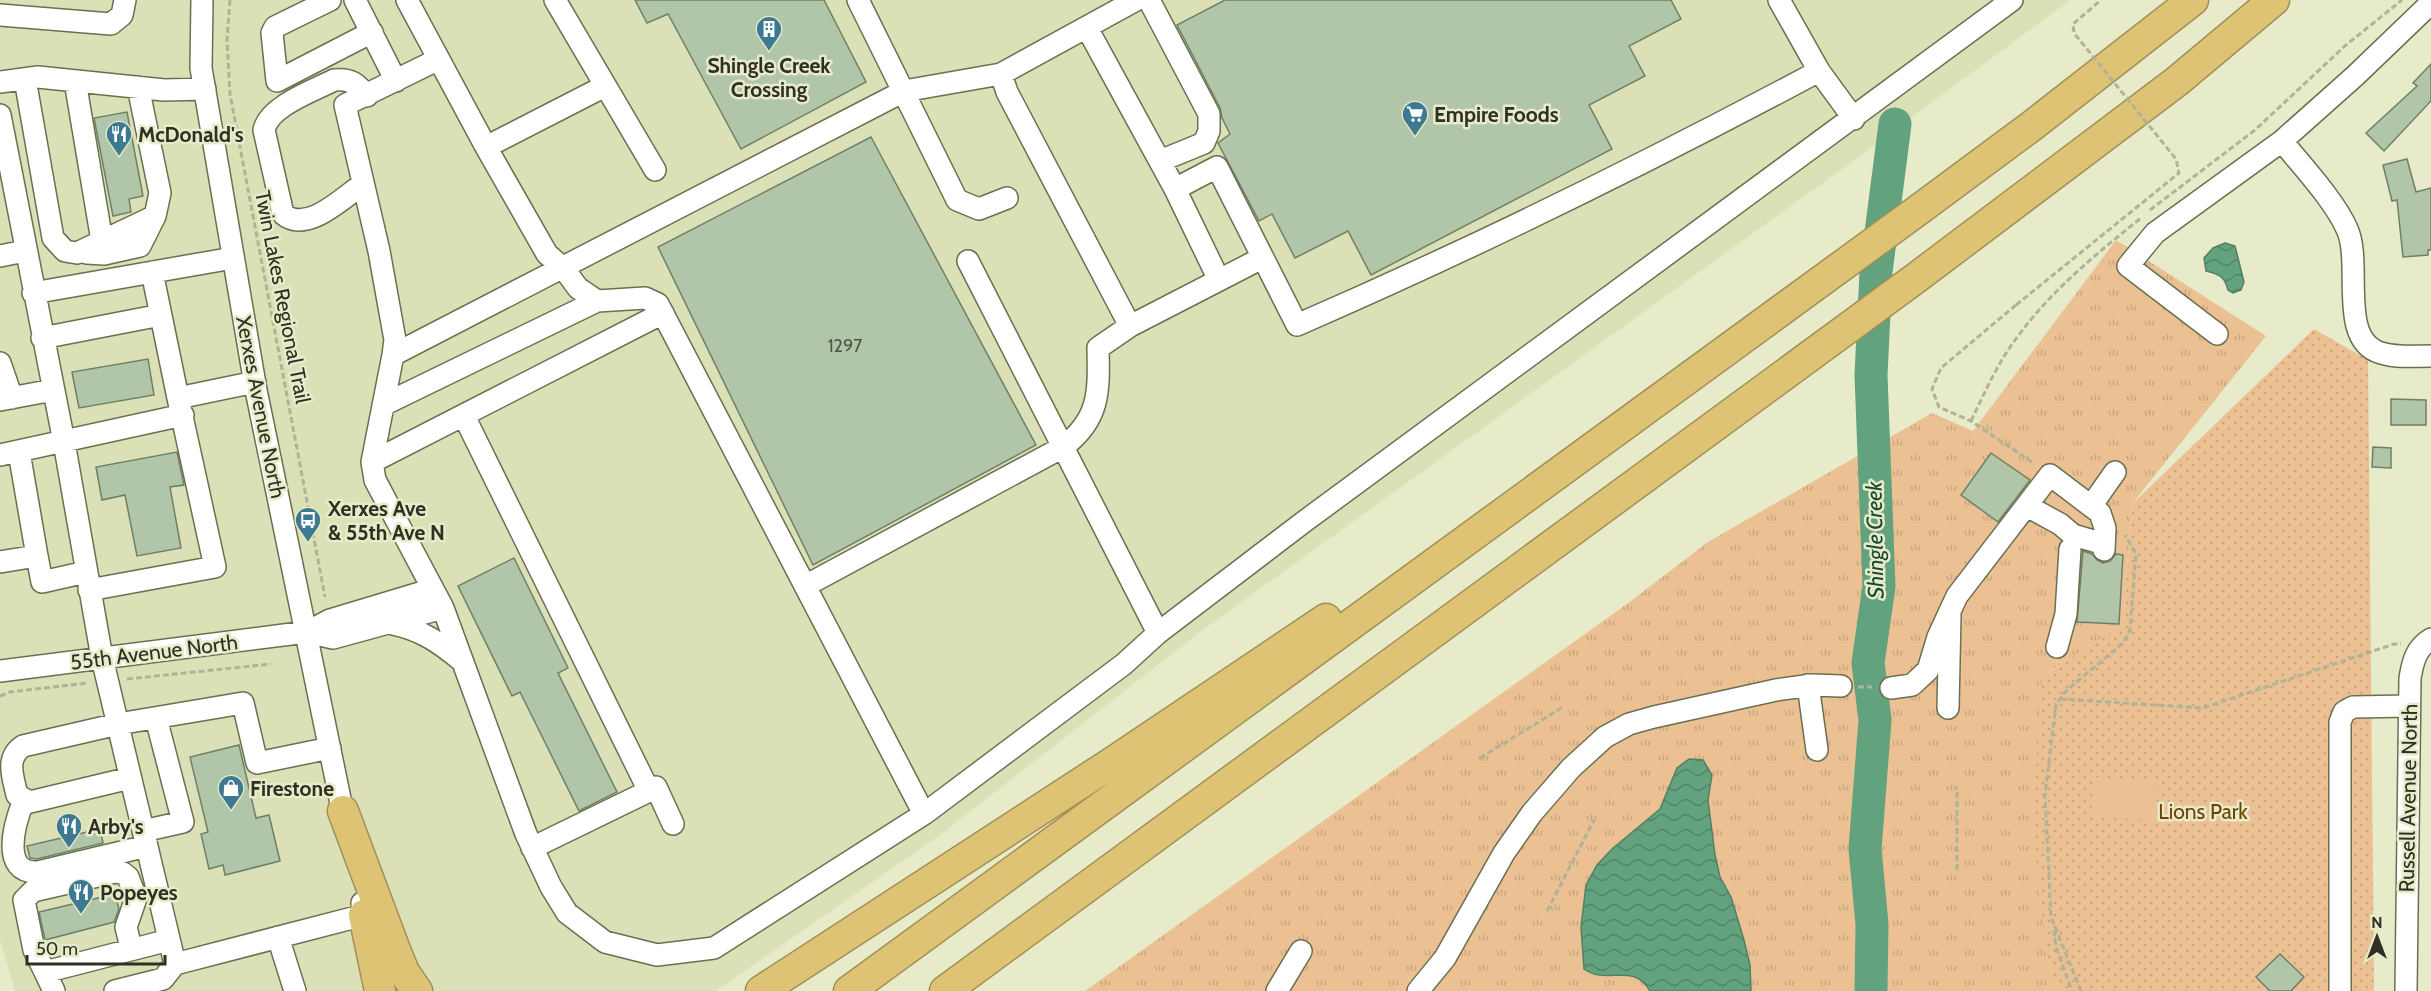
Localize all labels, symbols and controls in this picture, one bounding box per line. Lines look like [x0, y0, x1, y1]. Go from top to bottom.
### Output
building icon: Shingle Creek Crossing [754, 14, 784, 52]
place label: Shingle Creek Crossing [707, 53, 831, 102]
supermarket icon: Empire Foods [1400, 99, 1430, 137]
place label: Empire Foods [1434, 102, 1559, 127]
restaurant icon: McDonald's [104, 119, 134, 157]
place label: McDonald's [138, 122, 244, 147]
street label: Twin Lakes Regional Trail [250, 188, 316, 406]
street label: Xerxes Avenue North [231, 314, 291, 500]
house number: 1297 [828, 335, 862, 357]
water label: Shingle Creek [1860, 481, 1890, 599]
place label: Xerxes Ave & 55th Ave N [327, 496, 445, 545]
bus stop icon: Xerxes Ave & 55th Ave N [293, 505, 323, 543]
street label: 55th Avenue North [69, 629, 239, 675]
street label: Russell Avenue North [2394, 703, 2422, 893]
shop icon: Firestone [216, 773, 246, 811]
place label: Firestone [250, 776, 334, 801]
park label: Lions Park [2158, 799, 2248, 824]
restaurant icon: Arby's [54, 811, 84, 849]
place label: Arby's [88, 814, 144, 839]
restaurant icon: Popeyes [66, 877, 96, 915]
place label: Popeyes [100, 880, 178, 905]
north arrow [2347, 907, 2407, 967]
text: N [2371, 913, 2383, 932]
scale bar [27, 928, 165, 966]
text: 50 m [36, 938, 78, 960]

